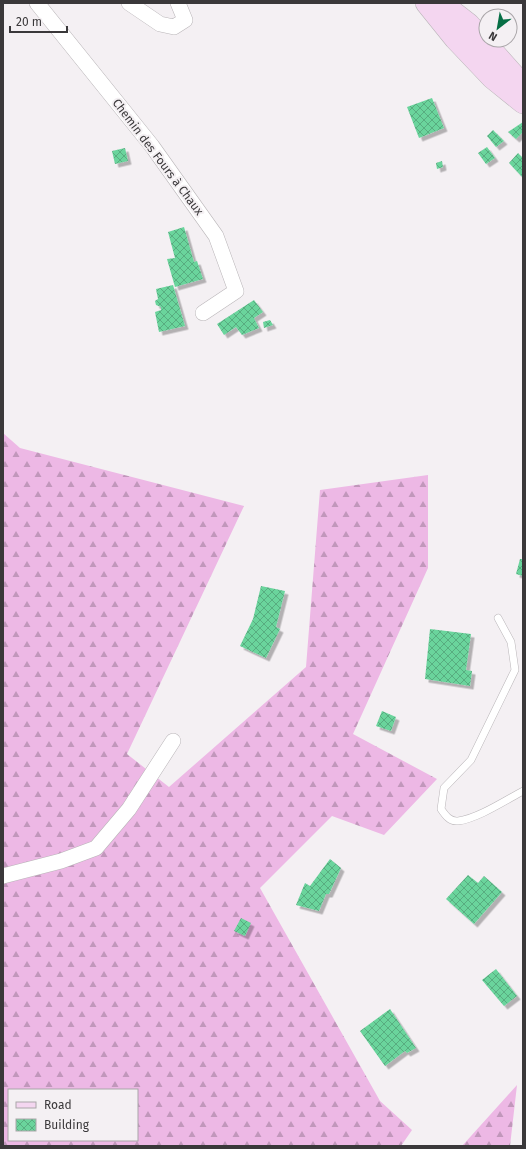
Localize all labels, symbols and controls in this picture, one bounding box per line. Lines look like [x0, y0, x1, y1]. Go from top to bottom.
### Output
scale bar [10, 8, 67, 34]
north arrow [478, 8, 518, 48]
text: 20 m [16, 15, 42, 29]
text: N [487, 29, 500, 44]
street label: Chemin des Fours à Chaux [110, 96, 206, 218]
legend [8, 1089, 138, 1141]
text: Road [44, 1098, 72, 1112]
text: Building [44, 1118, 90, 1132]

